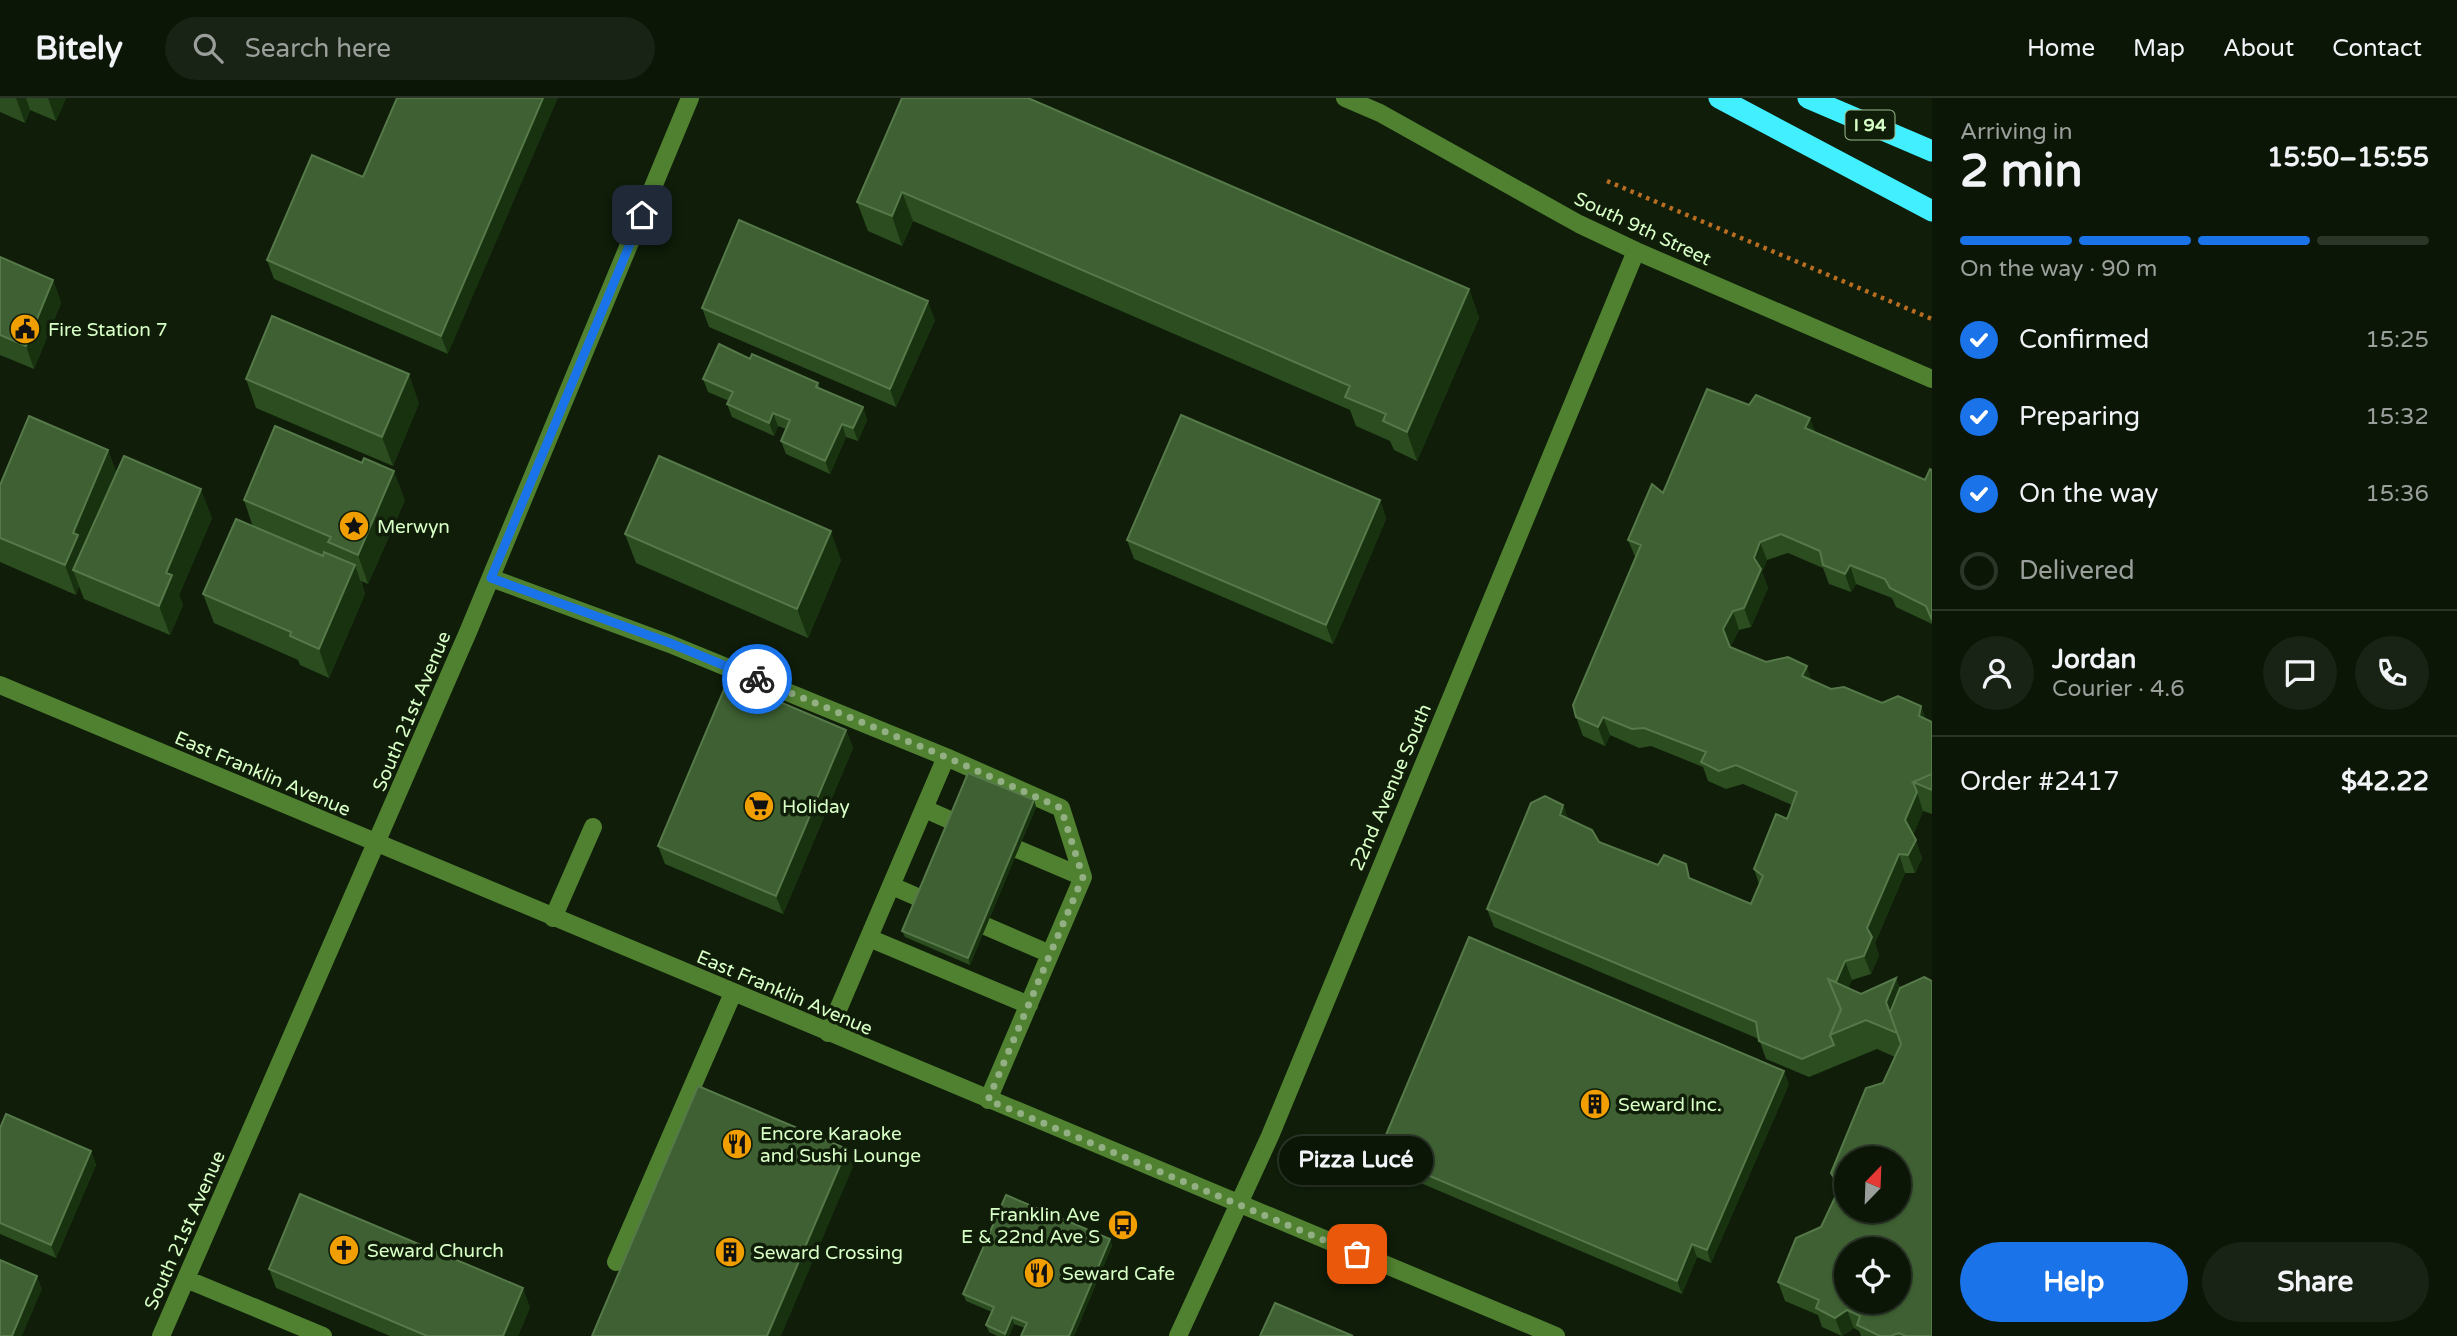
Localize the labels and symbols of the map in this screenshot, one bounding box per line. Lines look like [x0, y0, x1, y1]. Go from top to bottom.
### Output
road number: I 94 [1846, 110, 1895, 140]
pin [612, 185, 672, 245]
street label: South 9th Street [1571, 188, 1715, 270]
public building icon: Fire Station 7 [8, 312, 42, 346]
place label: Fire Station 7 [48, 319, 168, 341]
place icon: Merwyn [337, 509, 371, 543]
place label: Merwyn [377, 516, 450, 538]
street label: South 21st Avenue [368, 628, 456, 795]
courier [722, 644, 792, 714]
street label: 22nd Avenue South [1346, 701, 1436, 874]
street label: East Franklin Avenue [171, 727, 354, 821]
supermarket icon: Holiday [742, 789, 776, 823]
place label: Holiday [782, 796, 850, 818]
street label: East Franklin Avenue [693, 946, 876, 1040]
building icon: Seward Inc. [1578, 1087, 1612, 1121]
place label: Seward Inc. [1618, 1094, 1722, 1116]
place label: Encore Karaoke and Sushi Lounge [760, 1123, 921, 1167]
restaurant icon: Encore Karaoke and Sushi Lounge [720, 1127, 754, 1161]
callout: Pizza Lucé [1280, 1135, 1434, 1184]
north arrow [1834, 1146, 1911, 1223]
street label: South 21st Avenue [140, 1147, 230, 1313]
place label: Franklin Ave E & 22nd Ave S [961, 1204, 1100, 1248]
bus stop icon: Franklin Ave E & 22nd Ave S [1106, 1208, 1140, 1242]
pin [1327, 1224, 1387, 1284]
church icon: Seward Church [327, 1233, 361, 1267]
building icon: Seward Crossing [713, 1235, 747, 1269]
place label: Seward Church [367, 1240, 504, 1262]
place label: Seward Crossing [753, 1242, 903, 1264]
restaurant icon: Seward Cafe [1022, 1256, 1056, 1290]
place label: Seward Cafe [1062, 1263, 1175, 1285]

